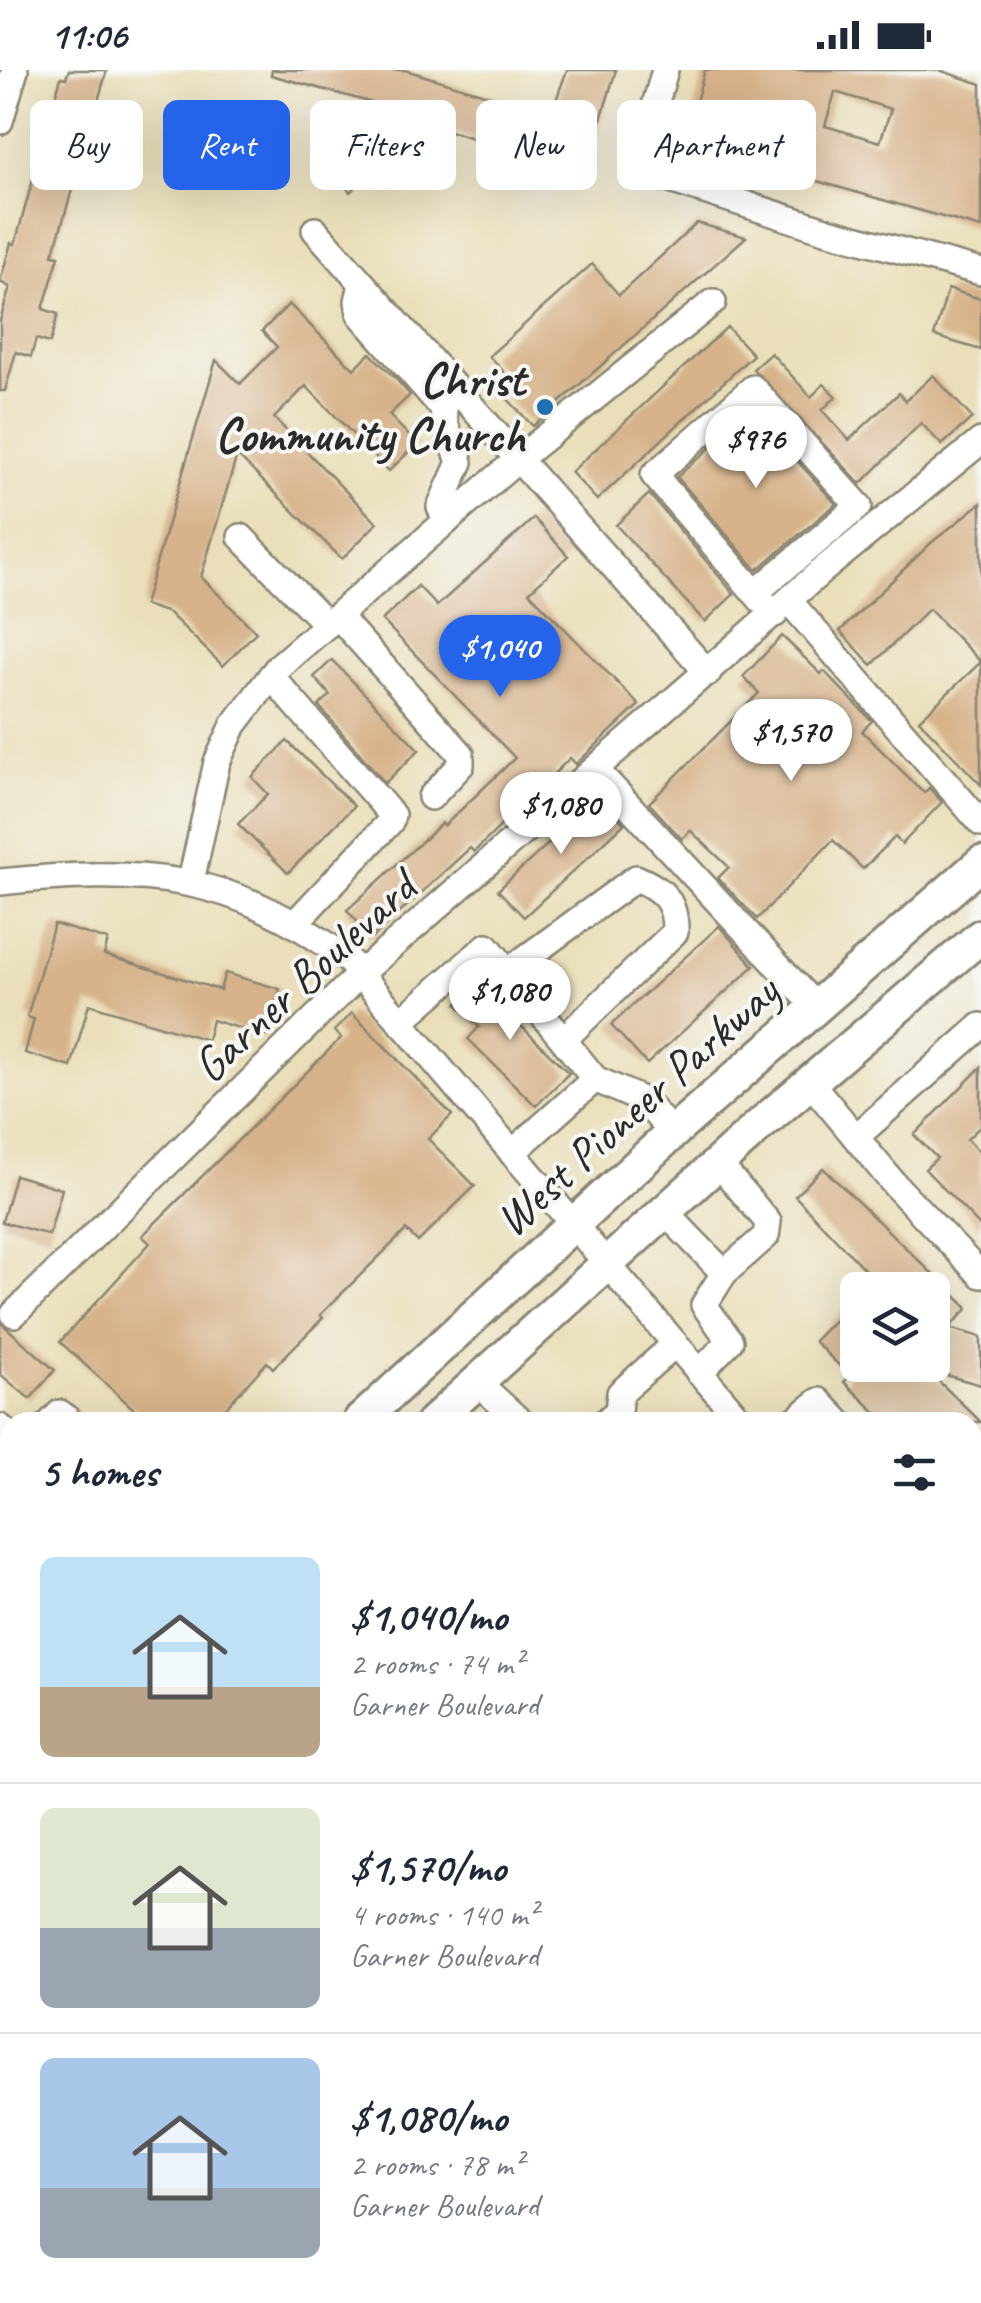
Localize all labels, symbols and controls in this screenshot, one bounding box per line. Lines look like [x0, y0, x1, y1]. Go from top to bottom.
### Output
text: 11:06 [50, 12, 127, 59]
chip: Buy [30, 100, 143, 190]
chip: Rent [163, 100, 290, 190]
chip: Filters [310, 100, 456, 190]
chip: New [476, 100, 597, 190]
chip: Apartment [617, 100, 816, 190]
place label: Christ Community Church [215, 350, 530, 465]
marker: Christ Community Church [534, 396, 556, 418]
pin: $976 [697, 406, 815, 491]
text: $976 [727, 418, 785, 459]
pin: $1,040 [419, 615, 581, 700]
text: $1,040 [461, 627, 539, 668]
pin: $1,570 [710, 699, 872, 784]
text: $1,570 [752, 711, 830, 752]
pin: $1,080 [480, 772, 642, 857]
text: $1,080 [522, 784, 600, 825]
street label: Garner Boulevard [180, 853, 433, 1095]
pin: $1,080 [429, 958, 591, 1043]
street label: West Pioneer Parkway [482, 960, 794, 1249]
text: $1,080 [471, 970, 549, 1011]
map controls [840, 1272, 950, 1382]
button: layers [840, 1272, 950, 1382]
icon: filters [887, 1445, 942, 1500]
text: 5 homes [40, 1446, 158, 1499]
text: $1,040/mo [350, 1590, 507, 1643]
icon: home [120, 1597, 240, 1717]
text: 2 rooms · 74 m² [350, 1643, 523, 1684]
text: Garner Boulevard [350, 1684, 539, 1725]
text: $1,570/mo [350, 1841, 506, 1894]
icon: home [120, 1848, 240, 1968]
text: 4 rooms · 140 m² [350, 1894, 537, 1935]
text: Garner Boulevard [350, 1935, 539, 1976]
text: $1,080/mo [350, 2091, 507, 2144]
icon: home [120, 2098, 240, 2218]
text: 2 rooms · 78 m² [350, 2144, 523, 2185]
text: Garner Boulevard [350, 2185, 539, 2226]

